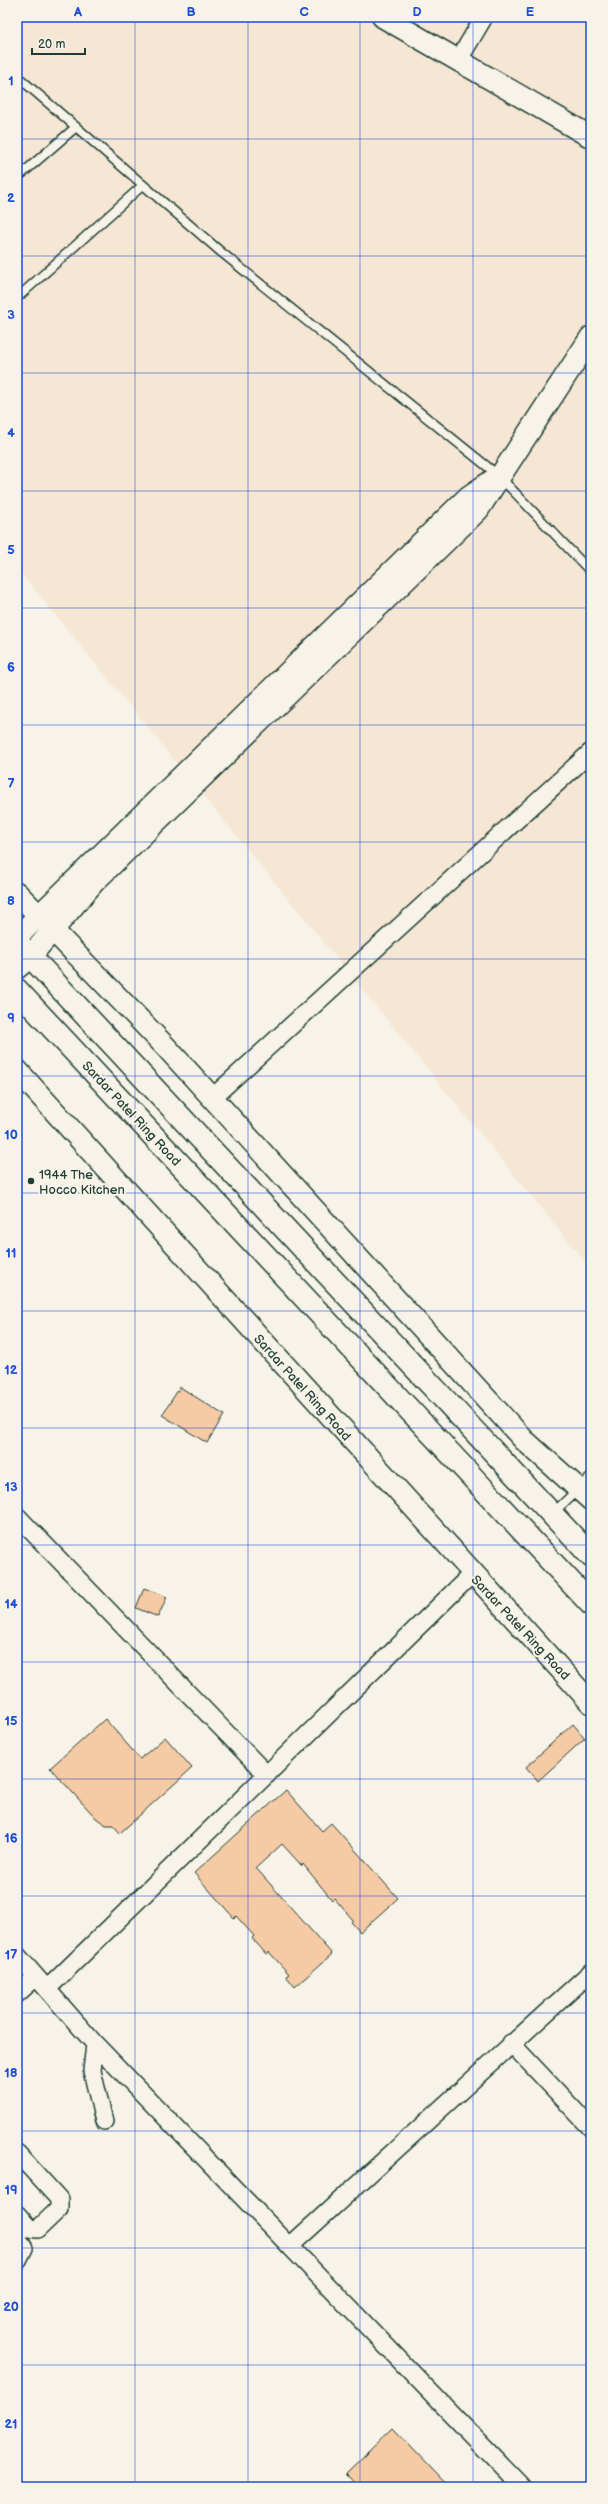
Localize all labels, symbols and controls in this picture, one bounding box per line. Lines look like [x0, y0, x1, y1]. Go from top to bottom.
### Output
text: A [73, 4, 82, 20]
text: B [186, 4, 196, 20]
text: C [299, 4, 309, 20]
text: D [412, 4, 422, 20]
text: E [526, 4, 535, 20]
scale bar [32, 30, 85, 56]
text: 20 m [38, 37, 65, 52]
text: 1 [8, 73, 14, 89]
text: 2 [7, 190, 15, 206]
text: 3 [7, 307, 15, 323]
text: 4 [7, 425, 15, 441]
text: 5 [7, 542, 15, 558]
text: 6 [7, 659, 15, 675]
text: 7 [7, 776, 15, 792]
text: 8 [7, 893, 15, 909]
text: 9 [7, 1010, 15, 1026]
street label: Sardar Patel Ring Road [79, 1058, 184, 1169]
text: 10 [4, 1127, 18, 1143]
place label: 1944 The Hocco Kitchen [39, 1167, 125, 1198]
marker: 1944 The Hocco Kitchen [26, 1176, 36, 1186]
text: 11 [6, 1245, 16, 1261]
street label: Sardar Patel Ring Road [250, 1331, 354, 1444]
text: 12 [4, 1362, 18, 1378]
text: 13 [4, 1479, 18, 1495]
street label: Sardar Patel Ring Road [468, 1572, 573, 1683]
text: 14 [4, 1596, 18, 1612]
text: 15 [5, 1713, 18, 1729]
text: 16 [4, 1830, 18, 1846]
text: 17 [5, 1947, 17, 1963]
text: 18 [4, 2065, 18, 2081]
text: 19 [4, 2182, 18, 2198]
text: 20 [3, 2299, 19, 2315]
text: 21 [5, 2416, 18, 2432]

